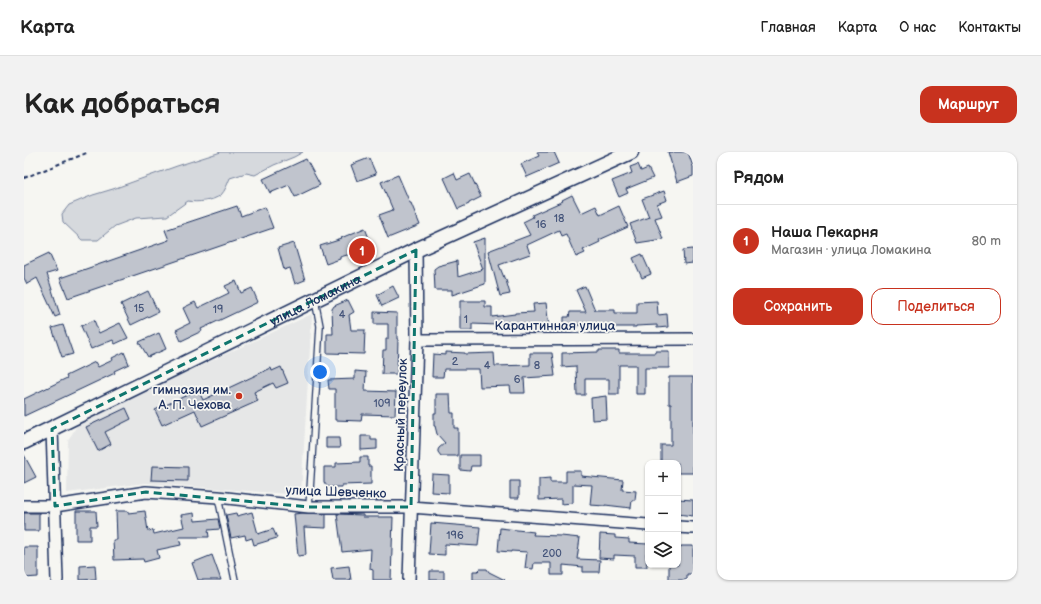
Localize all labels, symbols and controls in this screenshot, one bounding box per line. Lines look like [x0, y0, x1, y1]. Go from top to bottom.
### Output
text: Карта [20, 16, 74, 39]
text: Главная [761, 19, 816, 36]
text: Карта [838, 19, 877, 36]
text: О нас [899, 19, 936, 36]
text: Контакты [958, 19, 1021, 36]
button: Маршрут [920, 86, 1017, 123]
text: Как добраться [24, 88, 221, 121]
text: Рядом [733, 168, 784, 188]
house number: 18 [554, 212, 564, 225]
house number: 16 [536, 218, 547, 231]
text: Наша Пекарня [771, 223, 878, 242]
text: 1 [743, 233, 749, 249]
text: 80 m [972, 233, 1001, 249]
pin: 1 [349, 236, 375, 266]
text: Магазин · улица Ломакина [771, 242, 931, 258]
street label: улица Ломакина [267, 271, 364, 330]
button: Сохранить [733, 288, 863, 325]
button: Поделиться [871, 288, 1001, 325]
house number: 15 [134, 302, 144, 315]
house number: 19 [213, 303, 223, 316]
house number: 4 [339, 308, 346, 321]
house number: 1 [464, 313, 468, 326]
street label: Карантинная улица [495, 318, 616, 334]
house number: 2 [452, 355, 459, 368]
street label: Красный переулок [391, 358, 411, 472]
house number: 4 [484, 359, 491, 372]
house number: 8 [534, 359, 540, 372]
your location [310, 362, 330, 382]
house number: 6 [514, 373, 521, 386]
place label: гимназия им. А. П. Чехова [152, 382, 231, 413]
marker: гимназия им. А. П. Чехова [234, 391, 244, 401]
house number: 109 [373, 397, 391, 410]
map controls [645, 460, 681, 568]
button: + [645, 460, 681, 496]
street label: улица Шевченко [285, 482, 387, 502]
button: − [645, 496, 681, 532]
house number: 196 [446, 529, 464, 542]
button: layers [645, 532, 681, 568]
house number: 200 [542, 547, 562, 560]

